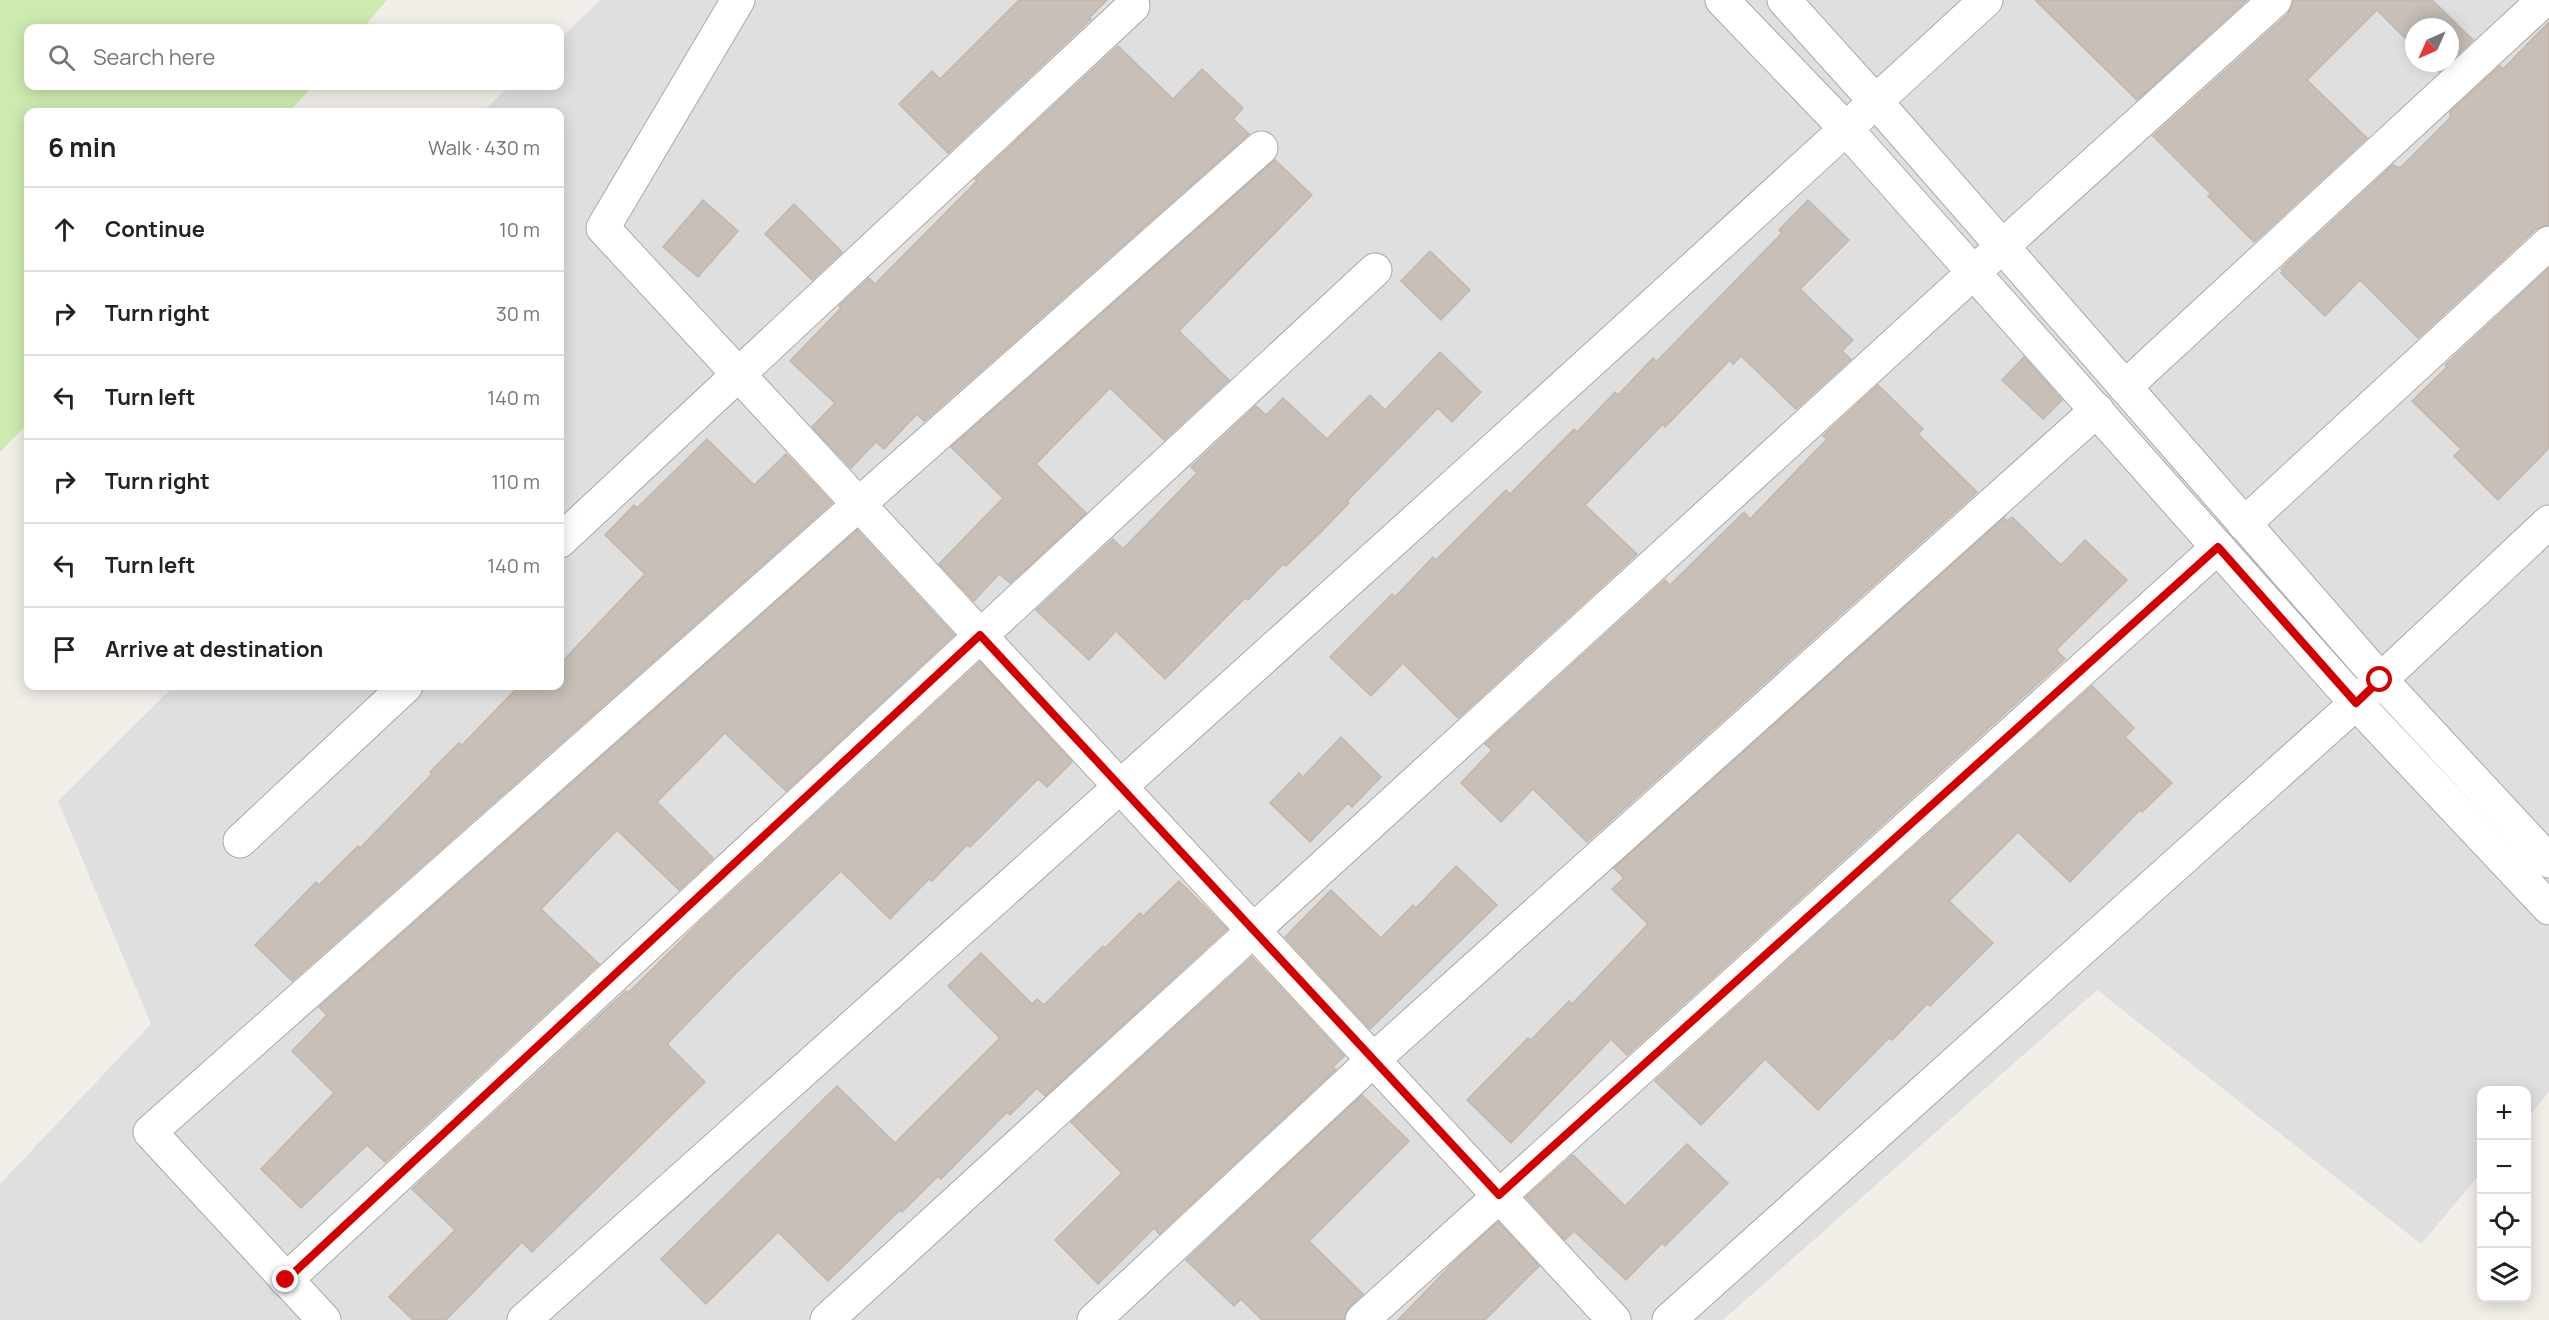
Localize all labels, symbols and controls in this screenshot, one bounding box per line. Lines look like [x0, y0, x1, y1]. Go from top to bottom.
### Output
north arrow [2405, 18, 2459, 72]
search box [24, 24, 564, 90]
icon: search [45, 41, 78, 74]
text: Search here [93, 42, 215, 72]
text: 6 min [48, 129, 116, 165]
text: Walk · 430 m [428, 134, 540, 161]
icon: ahead [48, 213, 81, 246]
text: Continue [105, 214, 205, 244]
text: 10 m [499, 216, 540, 243]
icon: right [48, 297, 81, 330]
text: Turn right [105, 298, 210, 328]
text: 30 m [496, 300, 540, 327]
icon: left [48, 381, 81, 414]
text: Turn left [105, 382, 195, 412]
text: 140 m [487, 384, 540, 411]
icon: right [48, 465, 81, 498]
text: Turn right [105, 466, 210, 496]
text: 110 m [491, 468, 540, 495]
icon: left [48, 549, 81, 582]
text: Turn left [105, 550, 195, 580]
text: 140 m [487, 552, 540, 579]
icon: arrive [48, 633, 81, 666]
text: Arrive at destination [105, 634, 323, 664]
route start [2366, 666, 2392, 692]
map controls [2477, 1086, 2531, 1302]
button: + [2477, 1086, 2531, 1140]
button: − [2477, 1140, 2531, 1194]
button: locate [2477, 1194, 2531, 1248]
button: layers [2477, 1248, 2531, 1302]
route end [272, 1266, 298, 1292]

